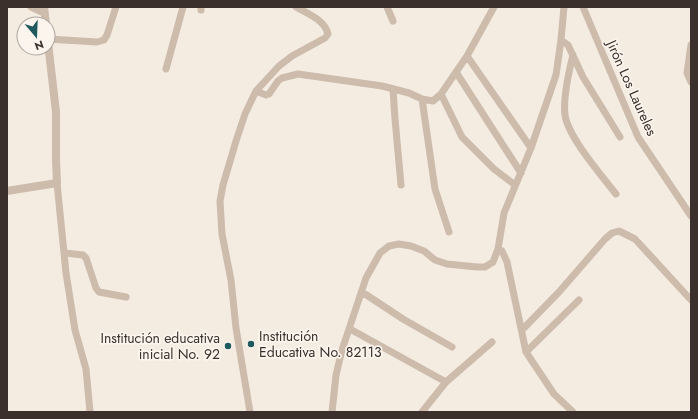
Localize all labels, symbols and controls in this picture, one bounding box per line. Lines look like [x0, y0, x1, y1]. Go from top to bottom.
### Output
north arrow [16, 16, 56, 56]
street label: Jirón Los Laureles [601, 35, 662, 139]
text: N [33, 36, 46, 54]
place label: Institución Educativa No. 82113 [259, 326, 382, 362]
place label: Institución educativa inicial No. 92 [100, 328, 220, 364]
marker: Institución Educativa No. 82113 [246, 339, 256, 349]
marker: Institución educativa inicial No. 92 [223, 341, 233, 351]

